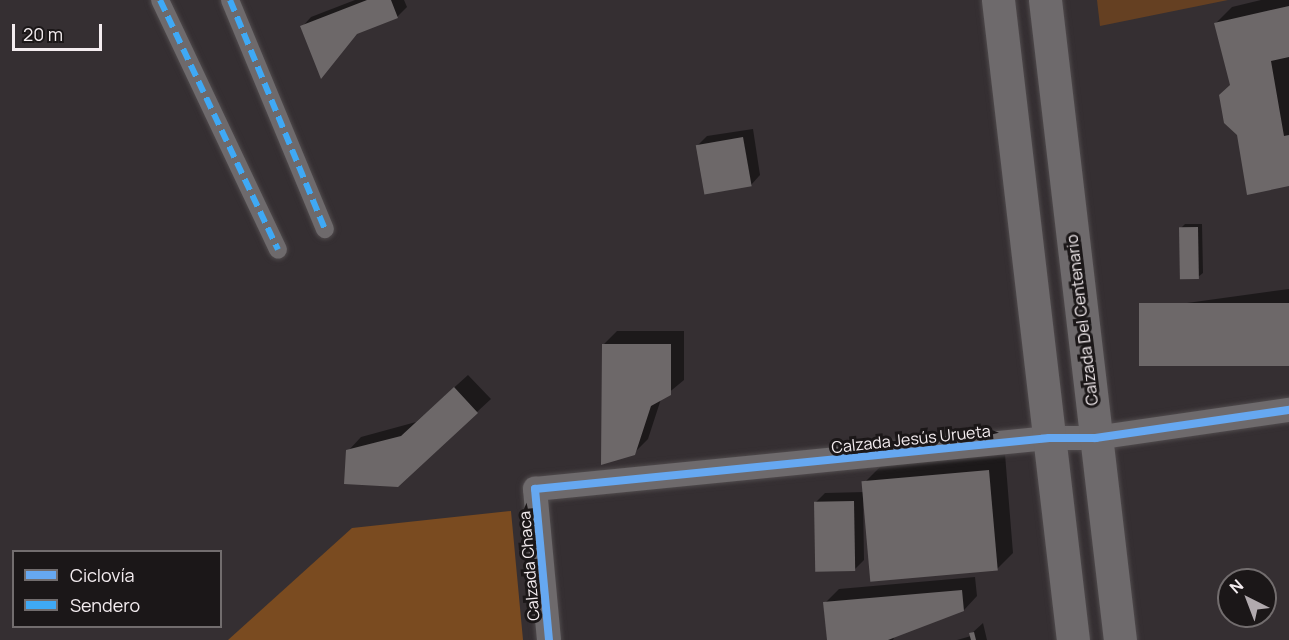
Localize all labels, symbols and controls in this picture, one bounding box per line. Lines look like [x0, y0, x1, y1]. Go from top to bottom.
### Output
scale bar [15, 12, 105, 50]
text: 20 m [23, 22, 63, 46]
street label: Calzada Del Centenario [1062, 233, 1102, 407]
street label: Calzada Jesús Urueta [830, 421, 992, 457]
street label: Calzada Chaca [515, 510, 543, 622]
legend [12, 550, 222, 628]
text: Ciclovía [70, 563, 135, 587]
north arrow [1217, 568, 1277, 628]
text: N [1225, 574, 1248, 598]
text: Sendero [70, 593, 140, 617]

